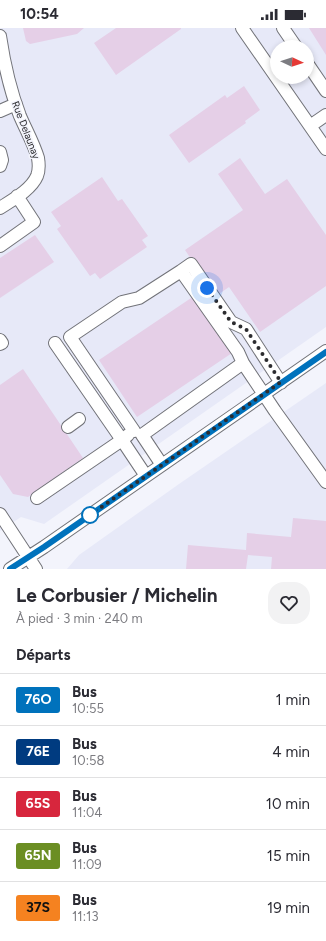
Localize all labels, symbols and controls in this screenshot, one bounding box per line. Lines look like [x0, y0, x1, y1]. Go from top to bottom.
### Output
text: 10:54 [20, 5, 59, 23]
north arrow [270, 40, 314, 84]
map controls [270, 40, 314, 84]
street label: Rue Delaunay [9, 99, 43, 161]
your location [197, 278, 217, 298]
unlabelled marker [81, 506, 99, 524]
button: heart [268, 582, 310, 624]
text: Le Corbusier / Michelin [16, 584, 218, 607]
text: À pied · 3 min · 240 m [16, 611, 142, 626]
text: Départs [16, 646, 71, 664]
text: Bus [72, 683, 97, 701]
text: 76O [25, 691, 51, 708]
text: 1 min [275, 691, 310, 709]
text: 10:55 [72, 701, 104, 716]
text: Bus [72, 735, 97, 753]
text: 76E [26, 743, 50, 760]
text: 4 min [272, 743, 310, 761]
text: 10:58 [72, 753, 104, 768]
text: Bus [72, 787, 97, 805]
text: 65S [26, 795, 50, 812]
text: 10 min [266, 795, 310, 813]
text: 11:04 [72, 805, 102, 820]
text: Bus [72, 839, 97, 857]
text: 65N [24, 847, 52, 864]
text: 15 min [267, 847, 310, 865]
text: 11:09 [72, 857, 102, 872]
text: Bus [72, 891, 97, 909]
text: 37S [26, 899, 50, 916]
text: 19 min [267, 899, 310, 917]
text: 11:13 [72, 909, 98, 924]

